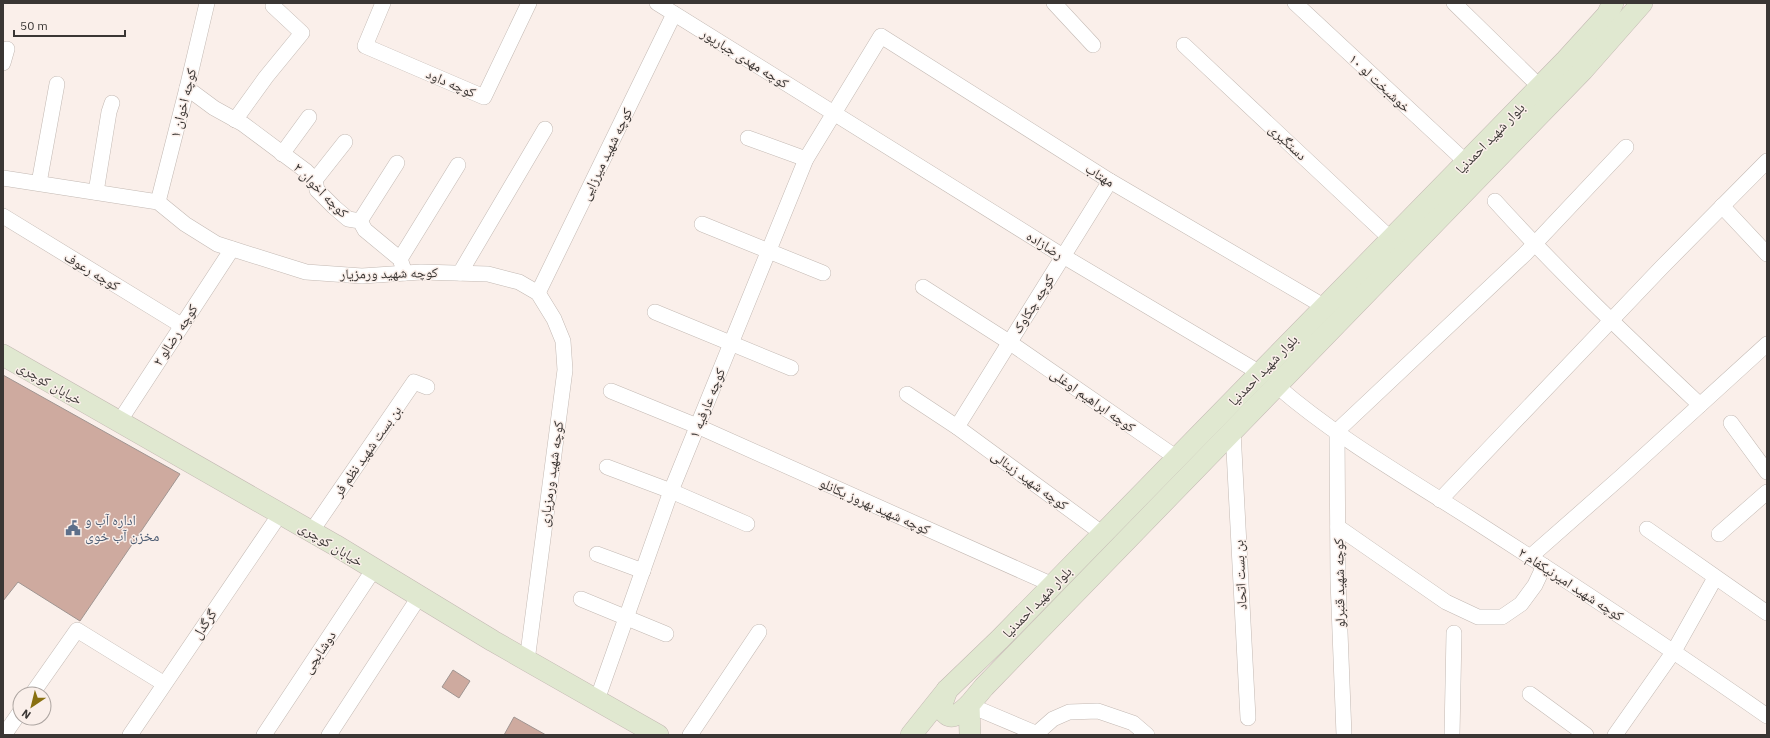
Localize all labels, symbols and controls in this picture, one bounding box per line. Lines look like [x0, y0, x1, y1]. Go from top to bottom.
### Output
scale bar [14, 12, 125, 38]
text: 50 m [20, 18, 48, 33]
street label: کوچه مهدی جبارپور [697, 23, 792, 92]
street label: خوشبخت لو ۱۰ [1345, 50, 1415, 116]
street label: کوچه داود [423, 64, 479, 102]
street label: کوچه اخوان ۱ [166, 66, 200, 140]
street label: بلوار شهید احمدنیا [1451, 98, 1529, 178]
street label: کوچه شهید میرزایی [576, 105, 636, 203]
street label: دستگیری [1265, 120, 1311, 164]
street label: کوچه اخوان ۲ [290, 159, 353, 222]
street label: مهتاب [1082, 159, 1118, 191]
street label: رضازاده [1023, 227, 1067, 263]
street label: کوچه رعوف [61, 247, 123, 295]
street label: کوچه شهید ورمزیار [339, 263, 438, 283]
street label: کوچه چکاوک [1008, 271, 1058, 337]
street label: کوچه رضالو ۲ [148, 301, 202, 369]
street label: بلوار شهید احمدنیا [1224, 330, 1302, 410]
street label: خیابان کوچری [14, 357, 86, 409]
street label: کوچه ابراهیم اوغلی [1046, 364, 1139, 437]
street label: کوچه عارفیه ۱ [685, 365, 729, 441]
street label: بن بست شهید نظم فر [328, 402, 406, 502]
street label: کوچه شهید ورمزیاری [535, 420, 567, 528]
street label: کوچه شهید زینالی [988, 446, 1072, 514]
street label: کوچه شهید بهروز یکانلو [817, 474, 933, 539]
place label: اداره آب و مخزن آب خوی [85, 511, 159, 545]
street label: خیابان کوچری [296, 518, 367, 570]
public building icon: اداره آب و مخزن آب خوی [64, 519, 82, 537]
street label: کوچه شهید قنبرلو [1329, 538, 1349, 628]
street label: بن بست اتحاد [1229, 539, 1251, 610]
street label: کوچه شهید امیرنیکفام ۲ [1515, 543, 1627, 626]
street label: بلوار شهید احمدنیا [998, 562, 1076, 642]
street label: گرگدل [188, 605, 221, 642]
street label: دوشابچی [298, 627, 340, 677]
north arrow [12, 686, 52, 726]
text: N [19, 706, 34, 722]

